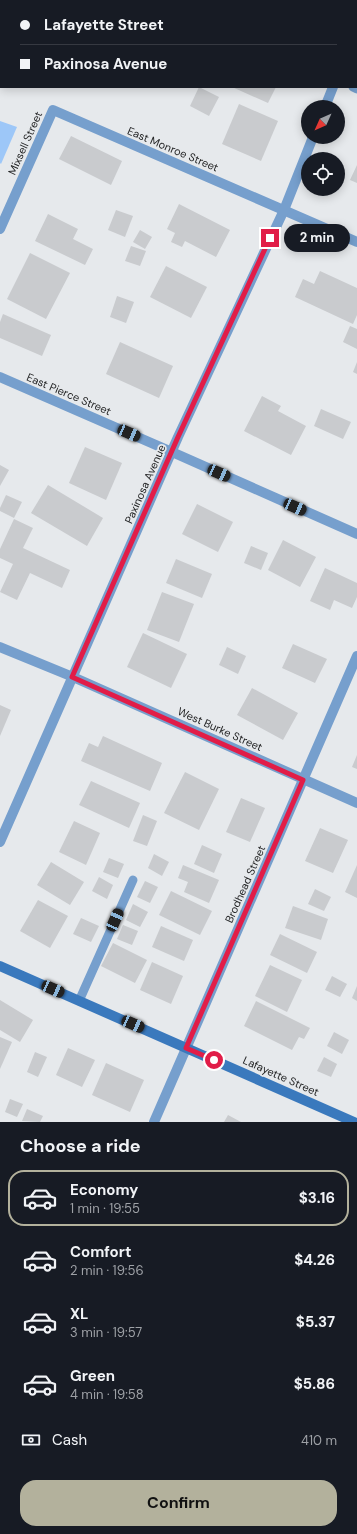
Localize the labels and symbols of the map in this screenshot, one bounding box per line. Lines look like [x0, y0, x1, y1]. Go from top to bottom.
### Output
north arrow [301, 100, 345, 144]
street label: Mixsell Street [5, 109, 45, 177]
street label: East Monroe Street [125, 123, 221, 175]
callout: 2 min [284, 224, 350, 252]
route end [261, 229, 279, 247]
street label: East Pierce Street [25, 370, 113, 418]
car [116, 423, 142, 443]
street label: Paxinosa Avenue [121, 442, 169, 526]
car [206, 463, 232, 483]
car [282, 497, 308, 517]
street label: West Burke Street [175, 704, 265, 754]
street label: Brodhead Street [222, 843, 268, 925]
car [105, 907, 125, 933]
car [40, 979, 66, 999]
car [120, 1014, 146, 1034]
route start [205, 1051, 223, 1069]
street label: Lafayette Street [241, 1053, 321, 1099]

